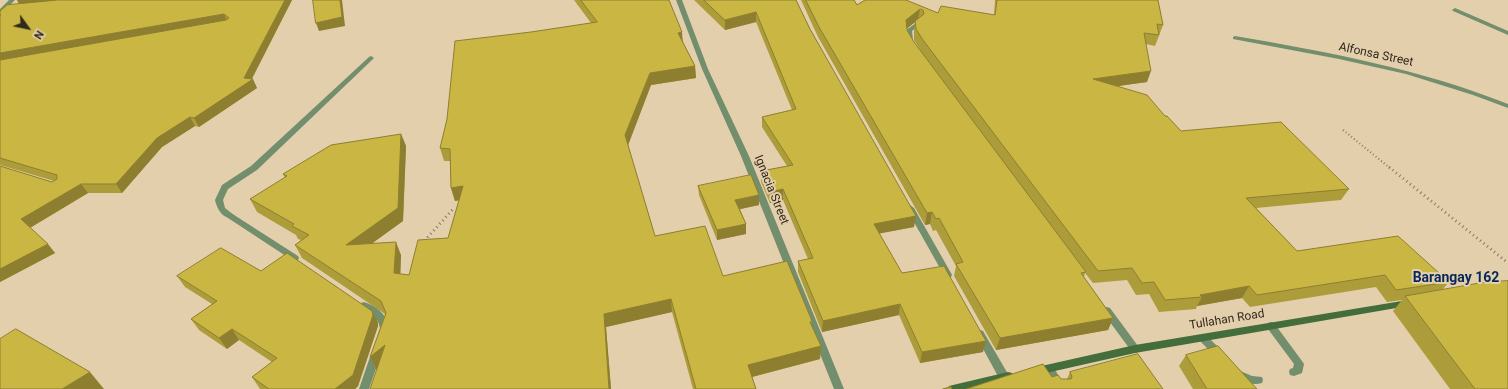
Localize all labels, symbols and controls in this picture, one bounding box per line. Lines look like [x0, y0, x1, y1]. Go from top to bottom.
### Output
north arrow [8, 8, 48, 48]
text: N [31, 28, 46, 42]
street label: Alfonsa Street [1337, 40, 1415, 70]
street label: Ignacia Street [751, 153, 791, 227]
district label: Barangay 162 [1413, 270, 1499, 286]
street label: Tullahan Road [1188, 307, 1266, 333]

